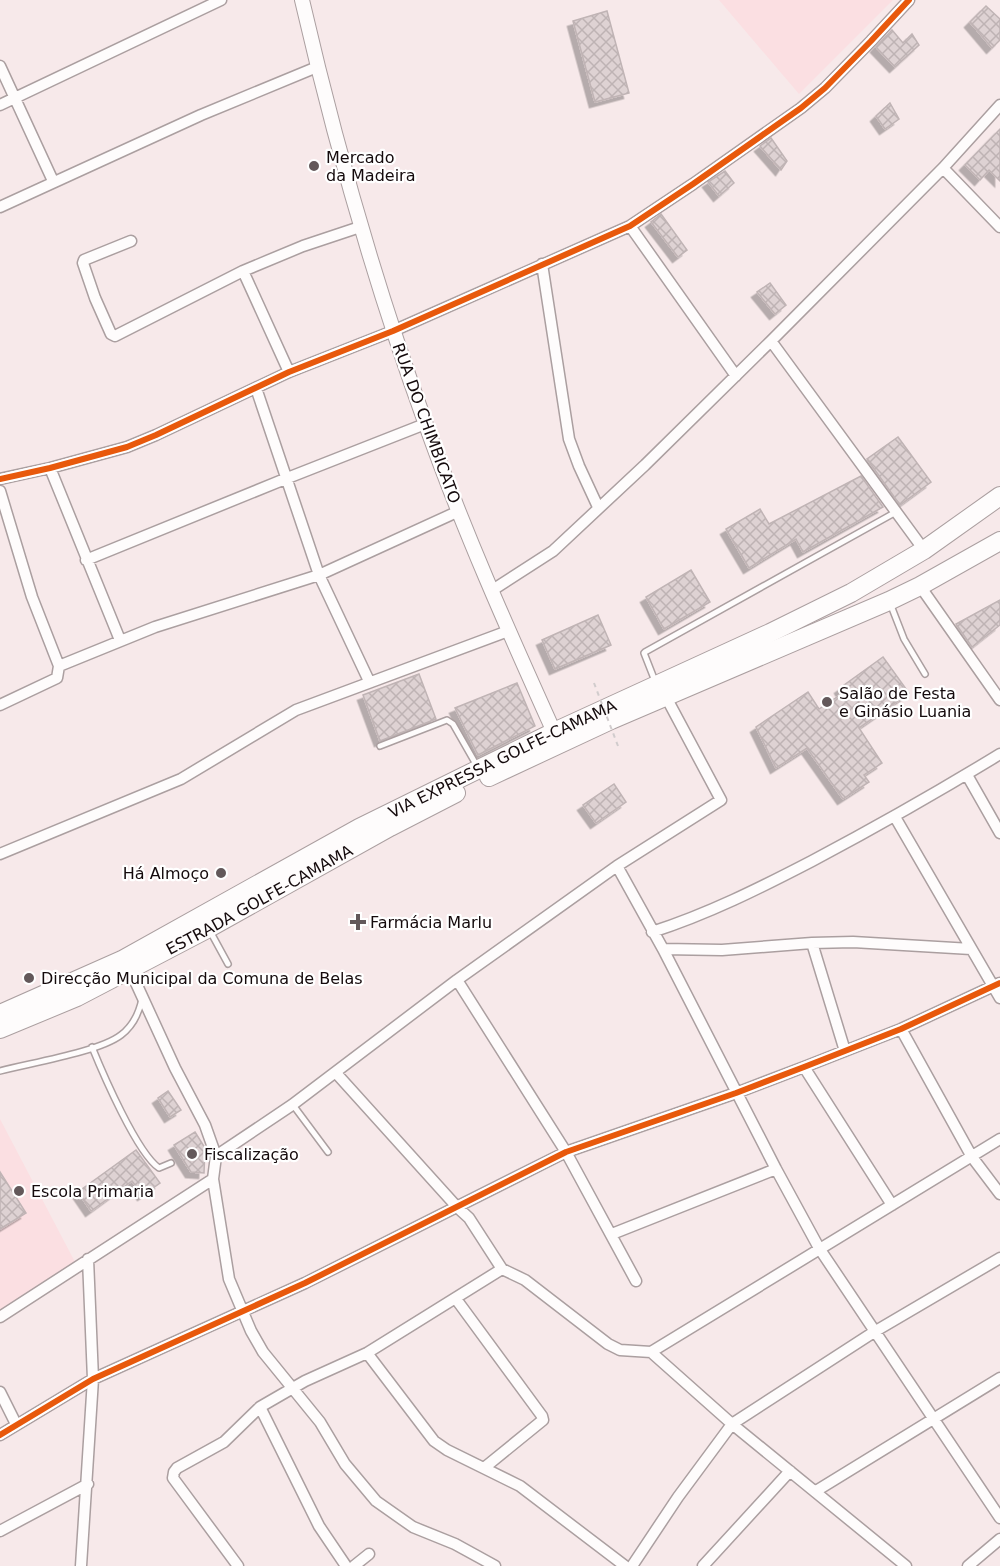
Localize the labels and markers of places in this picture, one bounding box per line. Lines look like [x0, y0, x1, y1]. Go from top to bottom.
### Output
place label: Mercado da Madeira [326, 148, 415, 185]
marker: Mercado da Madeira [307, 159, 321, 173]
place label: Salão de Festa e Ginásio Luania [839, 684, 971, 721]
marker: Salão de Festa e Ginásio Luania [820, 695, 834, 709]
place label: Há Almoço [123, 864, 209, 883]
marker: Há Almoço [214, 866, 228, 880]
place label: Farmácia Marlu [370, 913, 492, 932]
marker: Farmácia Marlu [351, 915, 365, 929]
place label: Direcção Municipal da Comuna de Belas [41, 969, 363, 988]
marker: Direcção Municipal da Comuna de Belas [22, 971, 36, 985]
place label: Fiscalização [204, 1145, 299, 1164]
marker: Fiscalização [185, 1147, 199, 1161]
place label: Escola Primaria [31, 1182, 154, 1201]
marker: Escola Primaria [12, 1184, 26, 1198]

